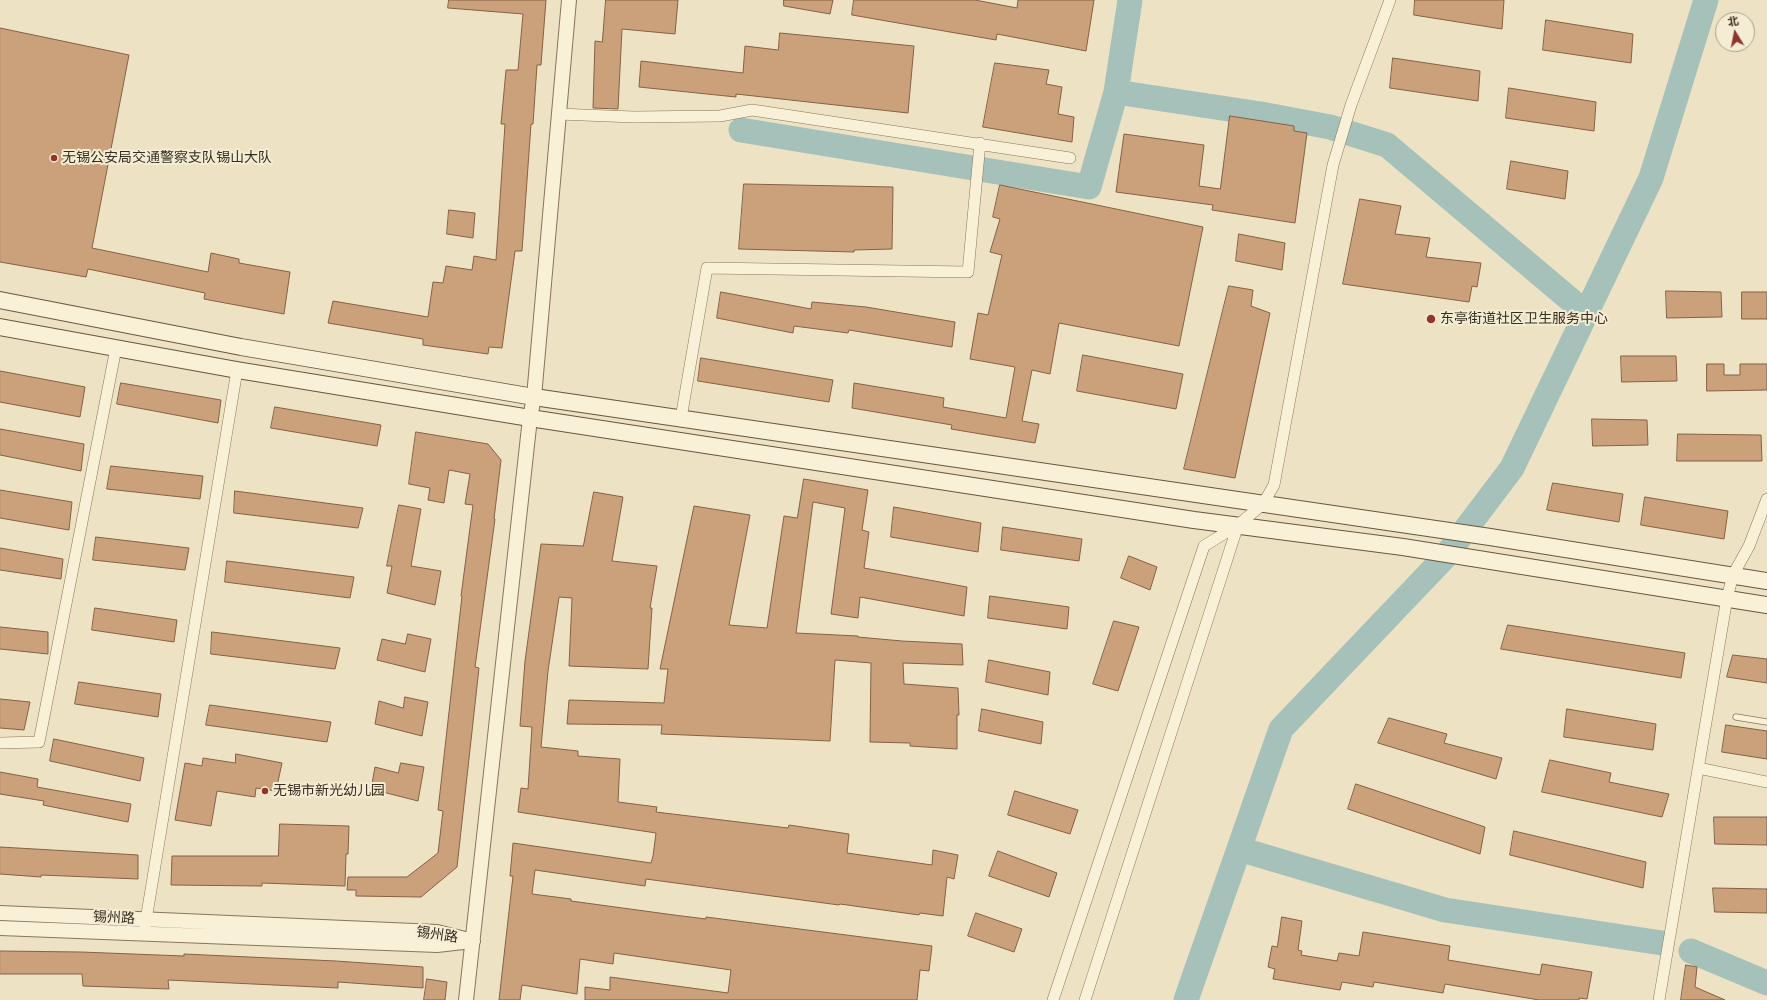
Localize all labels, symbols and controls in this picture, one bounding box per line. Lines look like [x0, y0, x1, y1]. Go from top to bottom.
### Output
north arrow [1715, 12, 1755, 52]
text: 北 [1726, 13, 1740, 29]
place label: 无锡公安局交通警察支队锡山大队 [62, 150, 272, 166]
marker: 无锡公安局交通警察支队锡山大队 [49, 153, 59, 163]
place label: 东亭街道社区卫生服务中心 [1440, 311, 1608, 327]
marker: 东亭街道社区卫生服务中心 [1425, 313, 1437, 325]
place label: 无锡市新光幼儿园 [273, 783, 385, 799]
marker: 无锡市新光幼儿园 [260, 786, 270, 796]
street label: 锡州路 [93, 909, 135, 927]
street label: 锡州路 [415, 924, 459, 946]

